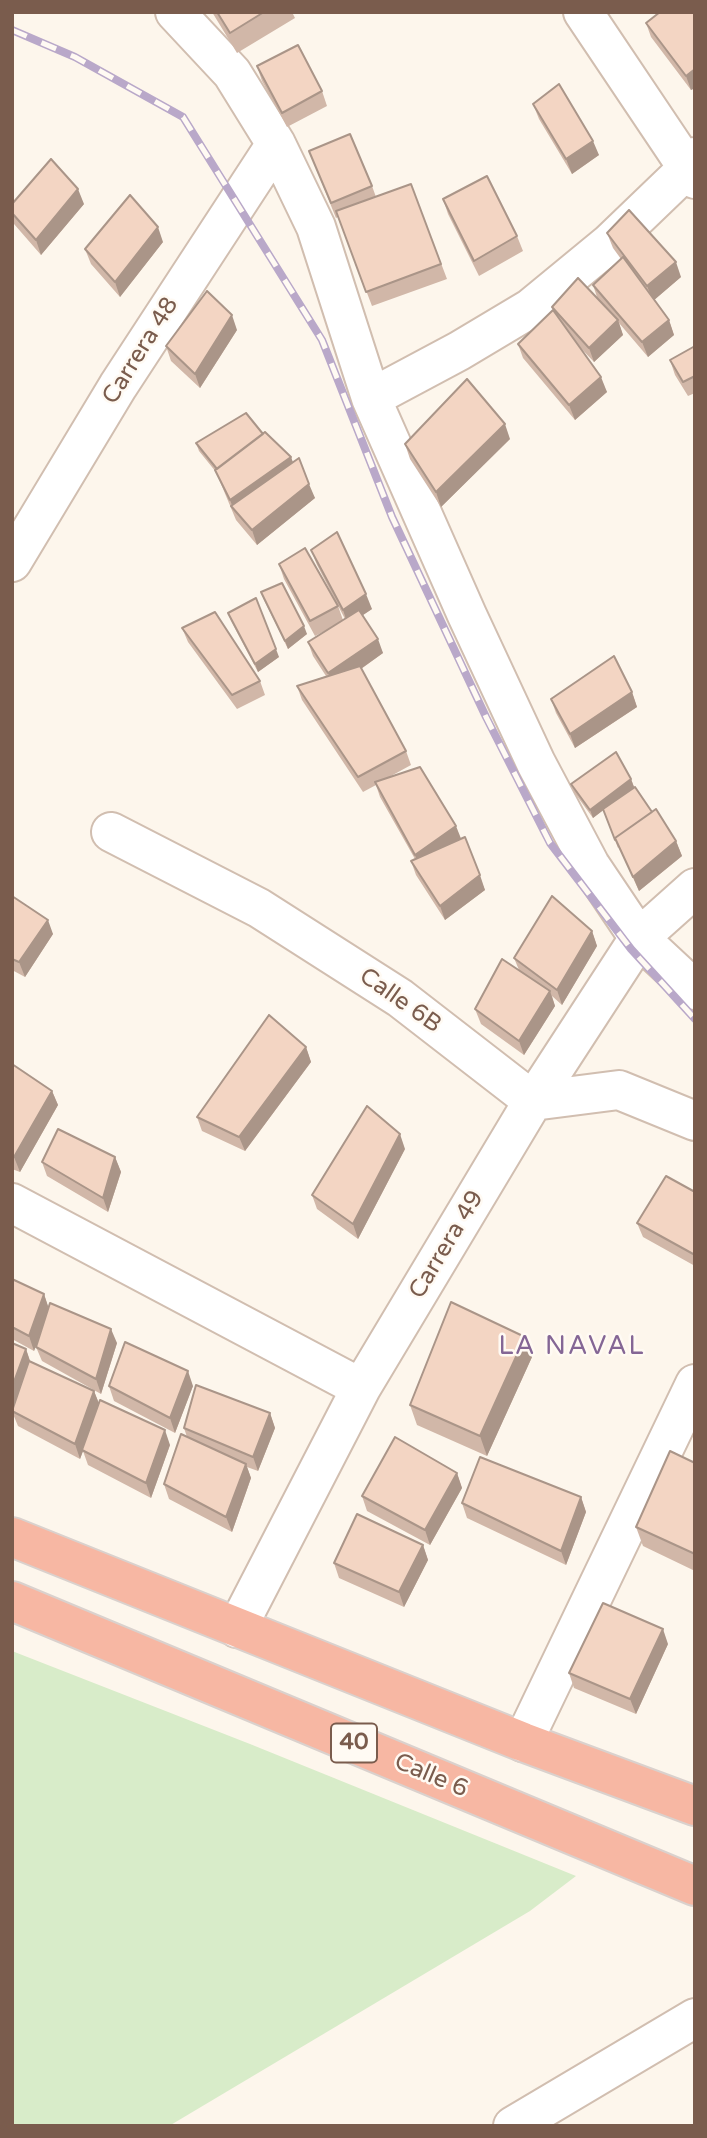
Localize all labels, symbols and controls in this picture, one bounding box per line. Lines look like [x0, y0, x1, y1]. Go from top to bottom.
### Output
street label: Carrera 48 [97, 292, 185, 410]
street label: Calle 6B [353, 962, 447, 1040]
street label: Carrera 49 [404, 1186, 490, 1304]
district label: LA NAVAL [499, 1331, 645, 1363]
road number: 40 [331, 1724, 377, 1762]
street label: Calle 6 [390, 1748, 472, 1804]

